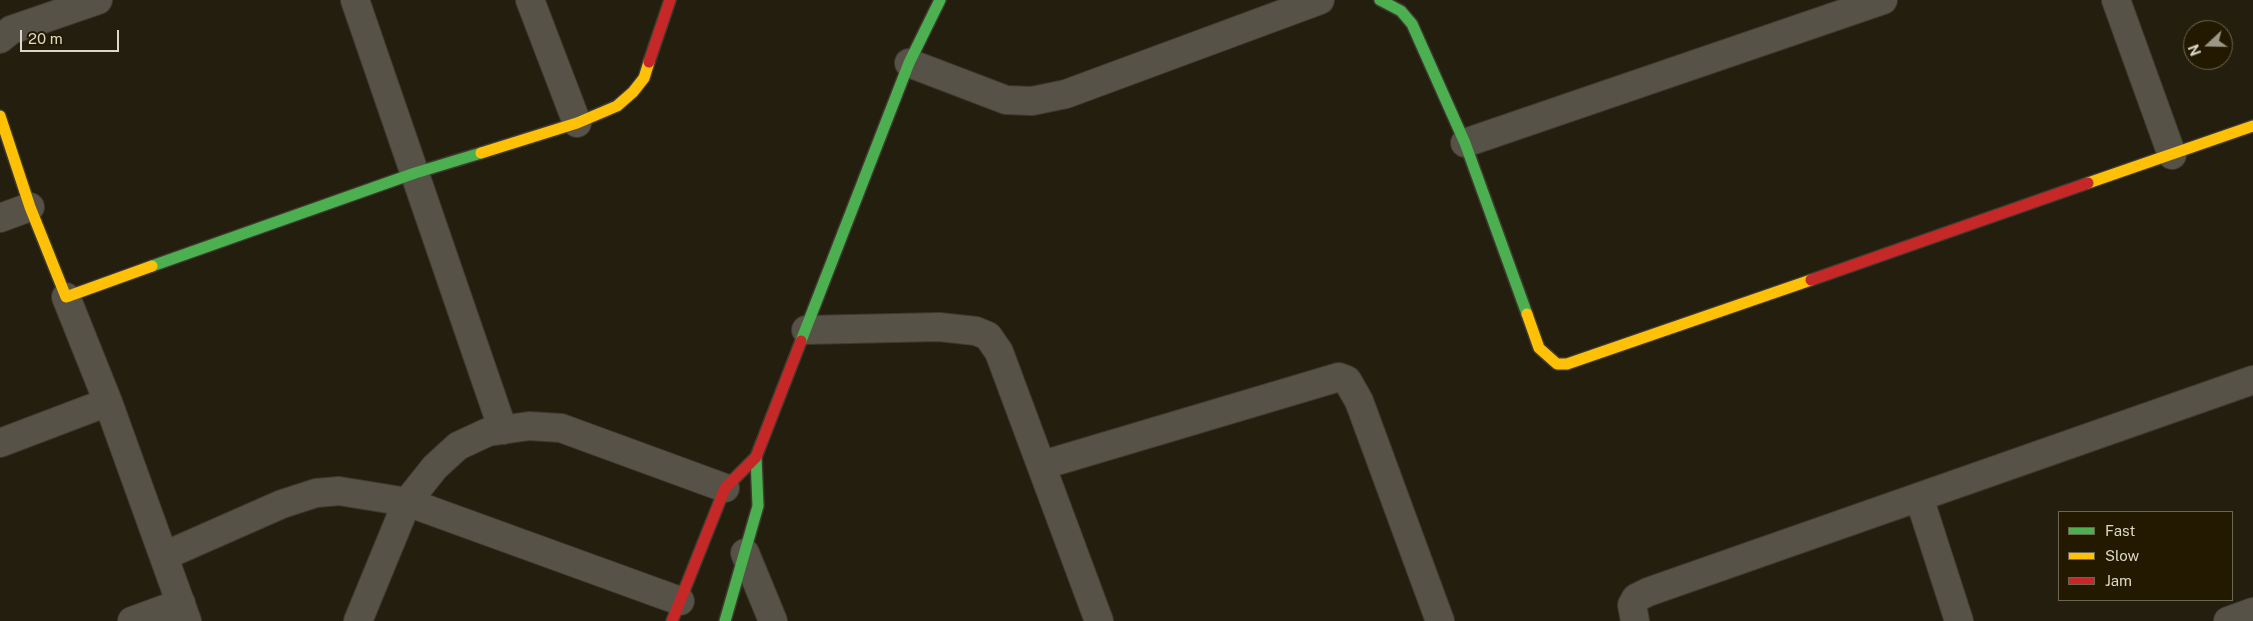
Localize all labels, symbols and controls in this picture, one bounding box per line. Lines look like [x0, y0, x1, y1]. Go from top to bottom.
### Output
scale bar [22, 20, 121, 52]
north arrow [2183, 20, 2233, 70]
text: 20 m [28, 30, 63, 47]
text: N [2186, 42, 2204, 58]
legend [2058, 511, 2233, 601]
text: Fast [2105, 522, 2135, 539]
text: Slow [2105, 547, 2139, 564]
text: Jam [2105, 572, 2132, 589]

